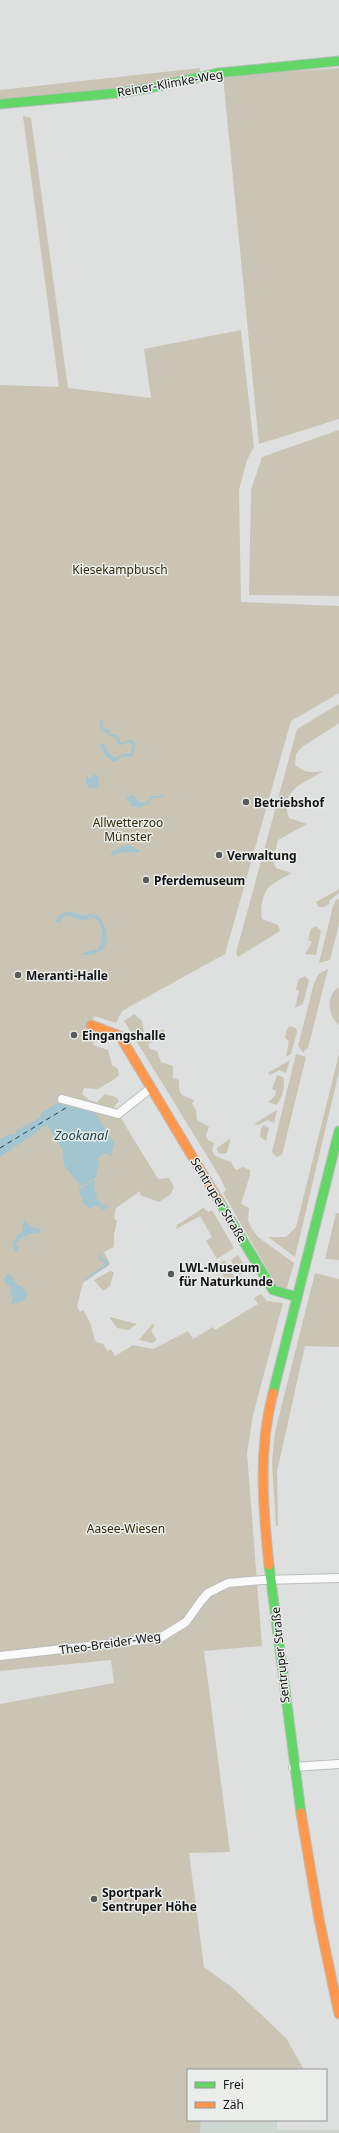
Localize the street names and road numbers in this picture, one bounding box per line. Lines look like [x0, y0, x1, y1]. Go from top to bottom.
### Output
street label: Reiner-Klimke-Weg [116, 65, 224, 101]
street label: Sentruper Straße [187, 1154, 251, 1246]
street label: Sentruper Straße [266, 1606, 293, 1704]
street label: Theo-Breider-Weg [58, 1627, 162, 1659]

